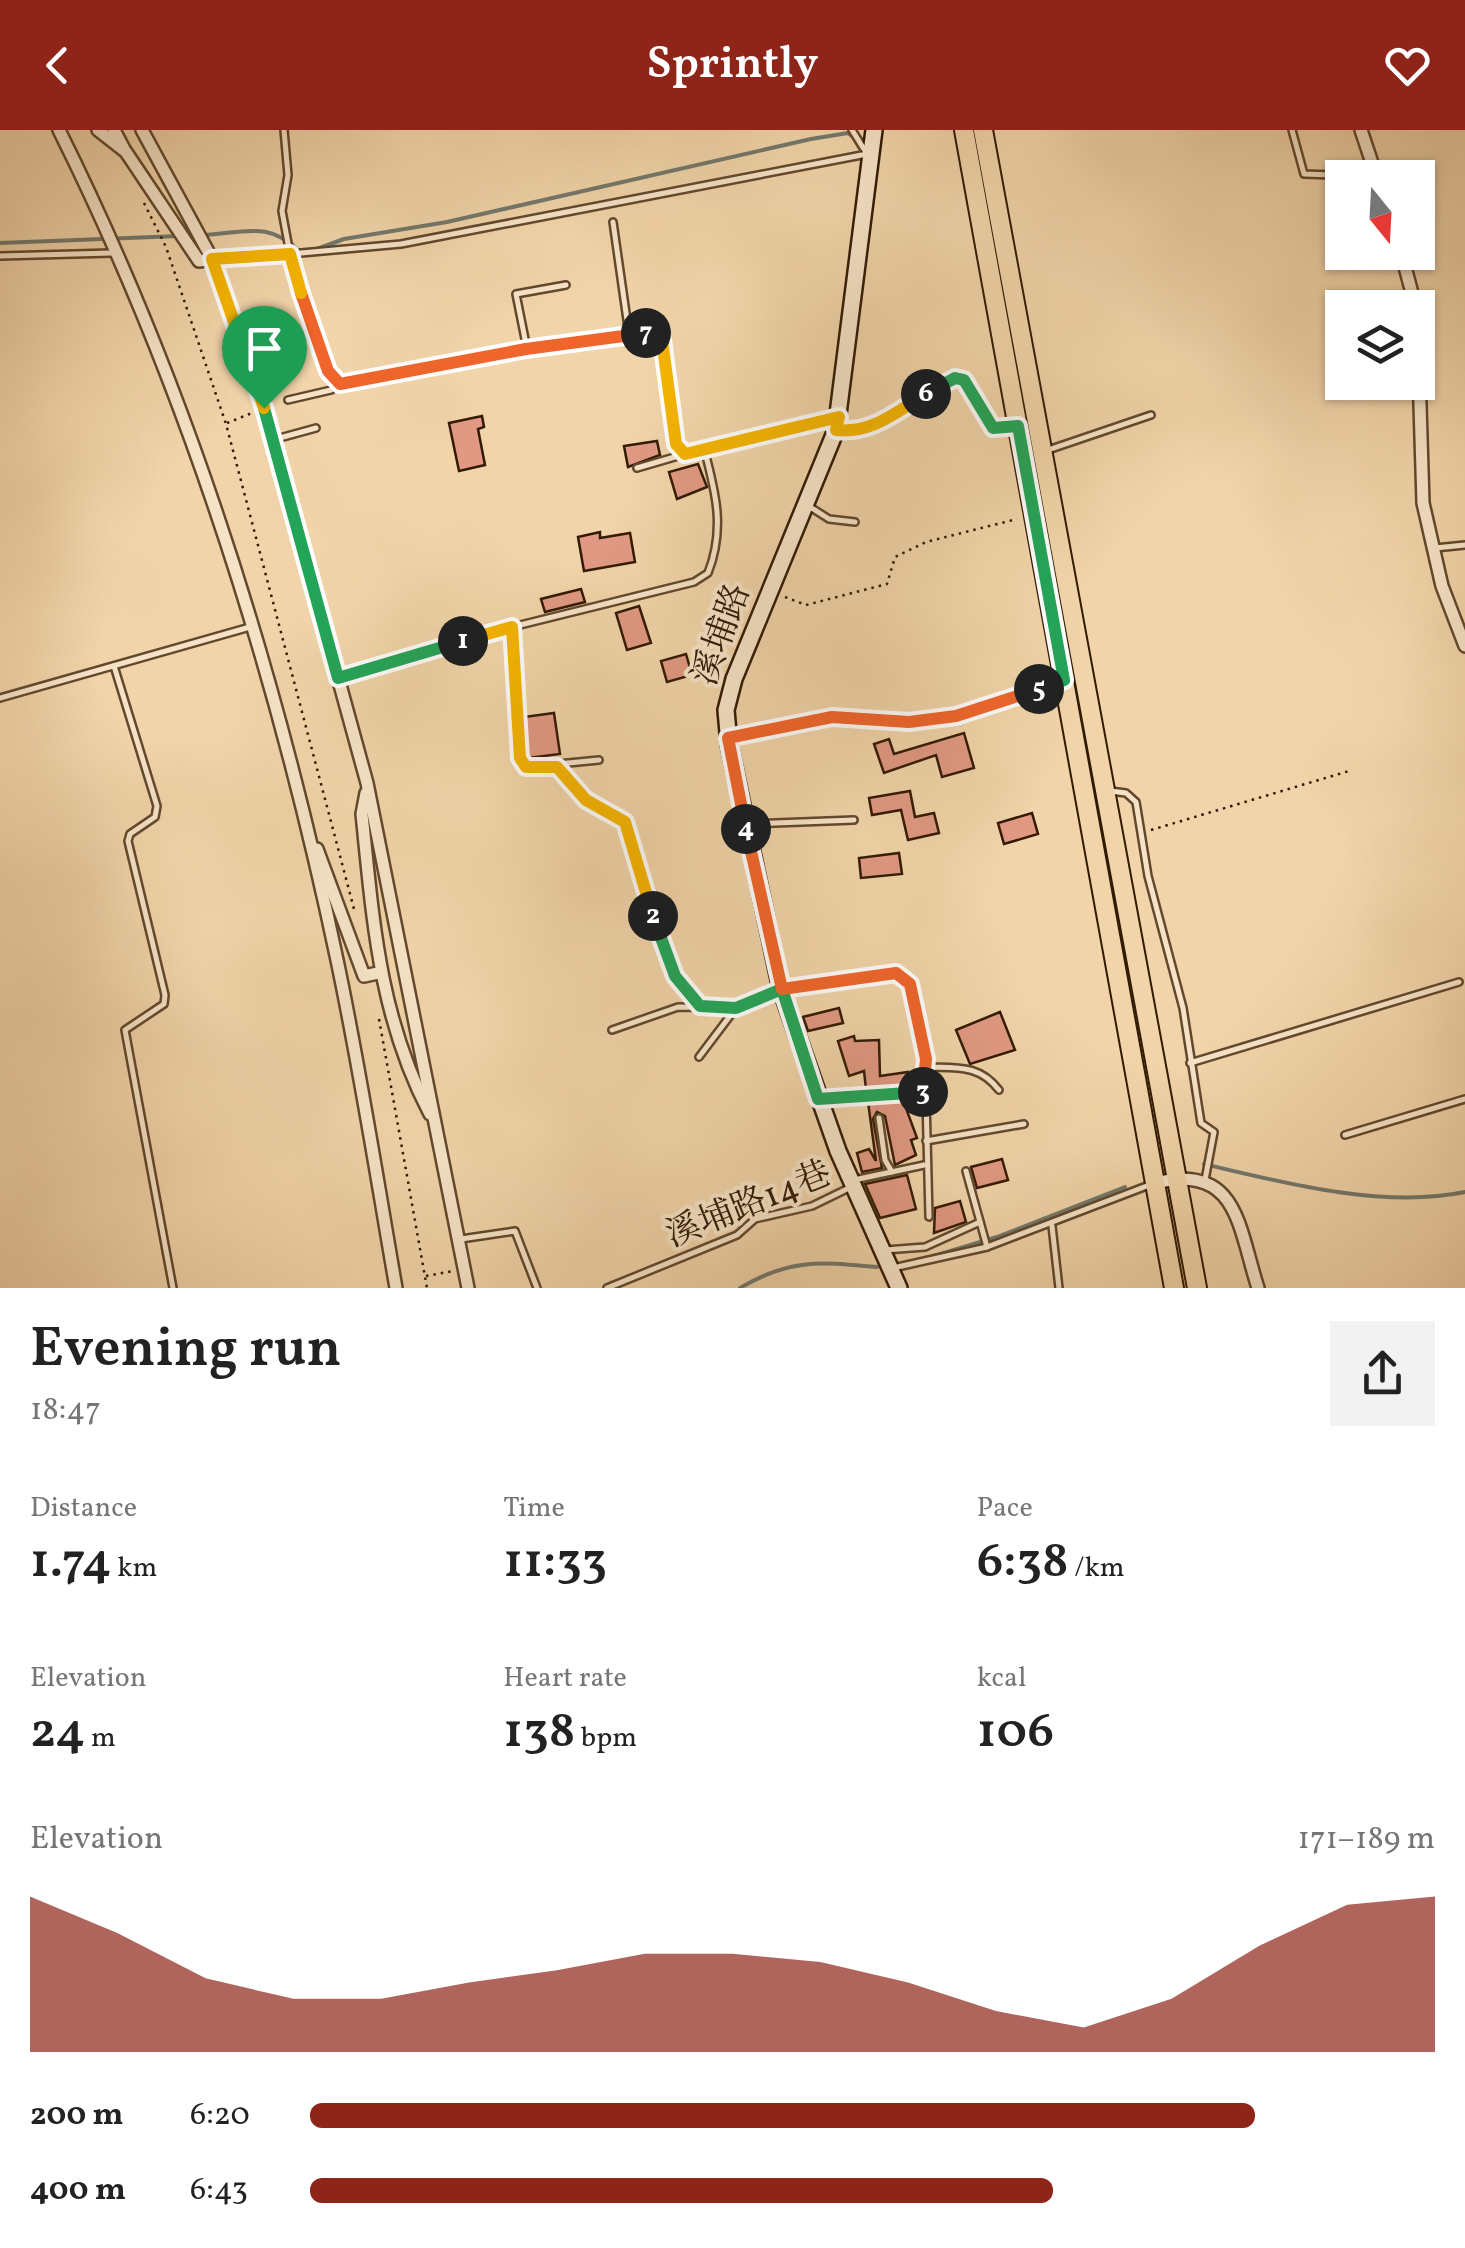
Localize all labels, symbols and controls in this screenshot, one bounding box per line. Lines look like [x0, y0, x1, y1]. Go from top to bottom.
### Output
text: Sprintly [647, 34, 818, 97]
icon: back [30, 38, 85, 93]
icon: heart [1380, 38, 1435, 93]
north arrow [1325, 160, 1435, 270]
map controls [1325, 160, 1435, 400]
button: layers [1325, 290, 1435, 400]
pin [222, 306, 307, 409]
pin: 7 [621, 308, 671, 358]
text: 7 [639, 313, 653, 352]
icon: arrive [237, 321, 292, 376]
pin: 6 [901, 369, 951, 419]
text: 6 [918, 374, 934, 413]
street label: 溪埔路 [682, 577, 763, 693]
pin: 1 [438, 616, 488, 666]
text: 1 [457, 621, 469, 660]
pin: 5 [1014, 664, 1064, 714]
text: 5 [1032, 669, 1046, 708]
pin: 4 [721, 804, 771, 854]
text: 4 [738, 809, 754, 848]
pin: 2 [628, 891, 678, 941]
text: 2 [646, 896, 660, 935]
pin: 3 [898, 1067, 948, 1117]
text: 3 [916, 1072, 930, 1111]
street label: 溪埔路14巷 [659, 1151, 839, 1261]
text: Evening run [30, 1313, 342, 1389]
button: share [1330, 1321, 1435, 1426]
text: 18:47 [30, 1389, 101, 1433]
text: Distance [30, 1489, 137, 1528]
text: Time [503, 1489, 565, 1528]
text: Pace [977, 1489, 1033, 1528]
text: 1.74 [30, 1528, 112, 1598]
text: 11:33 [503, 1528, 607, 1598]
text: 6:38 [977, 1528, 1069, 1598]
text: km [112, 1549, 157, 1588]
text: /km [1069, 1549, 1124, 1588]
text: Elevation [30, 1659, 146, 1698]
text: Heart rate [503, 1659, 627, 1698]
text: kcal [977, 1659, 1026, 1698]
text: 24 [30, 1698, 85, 1768]
text: 138 [503, 1698, 575, 1768]
text: 106 [977, 1698, 1054, 1768]
text: m [85, 1719, 116, 1758]
text: bpm [575, 1719, 637, 1758]
text: Elevation [30, 1818, 163, 1862]
text: 171–189 m [1297, 1818, 1435, 1862]
text: 200 m [30, 2094, 124, 2138]
text: 6:20 [190, 2094, 250, 2138]
text: 400 m [30, 2169, 126, 2213]
text: 6:43 [190, 2169, 248, 2213]

